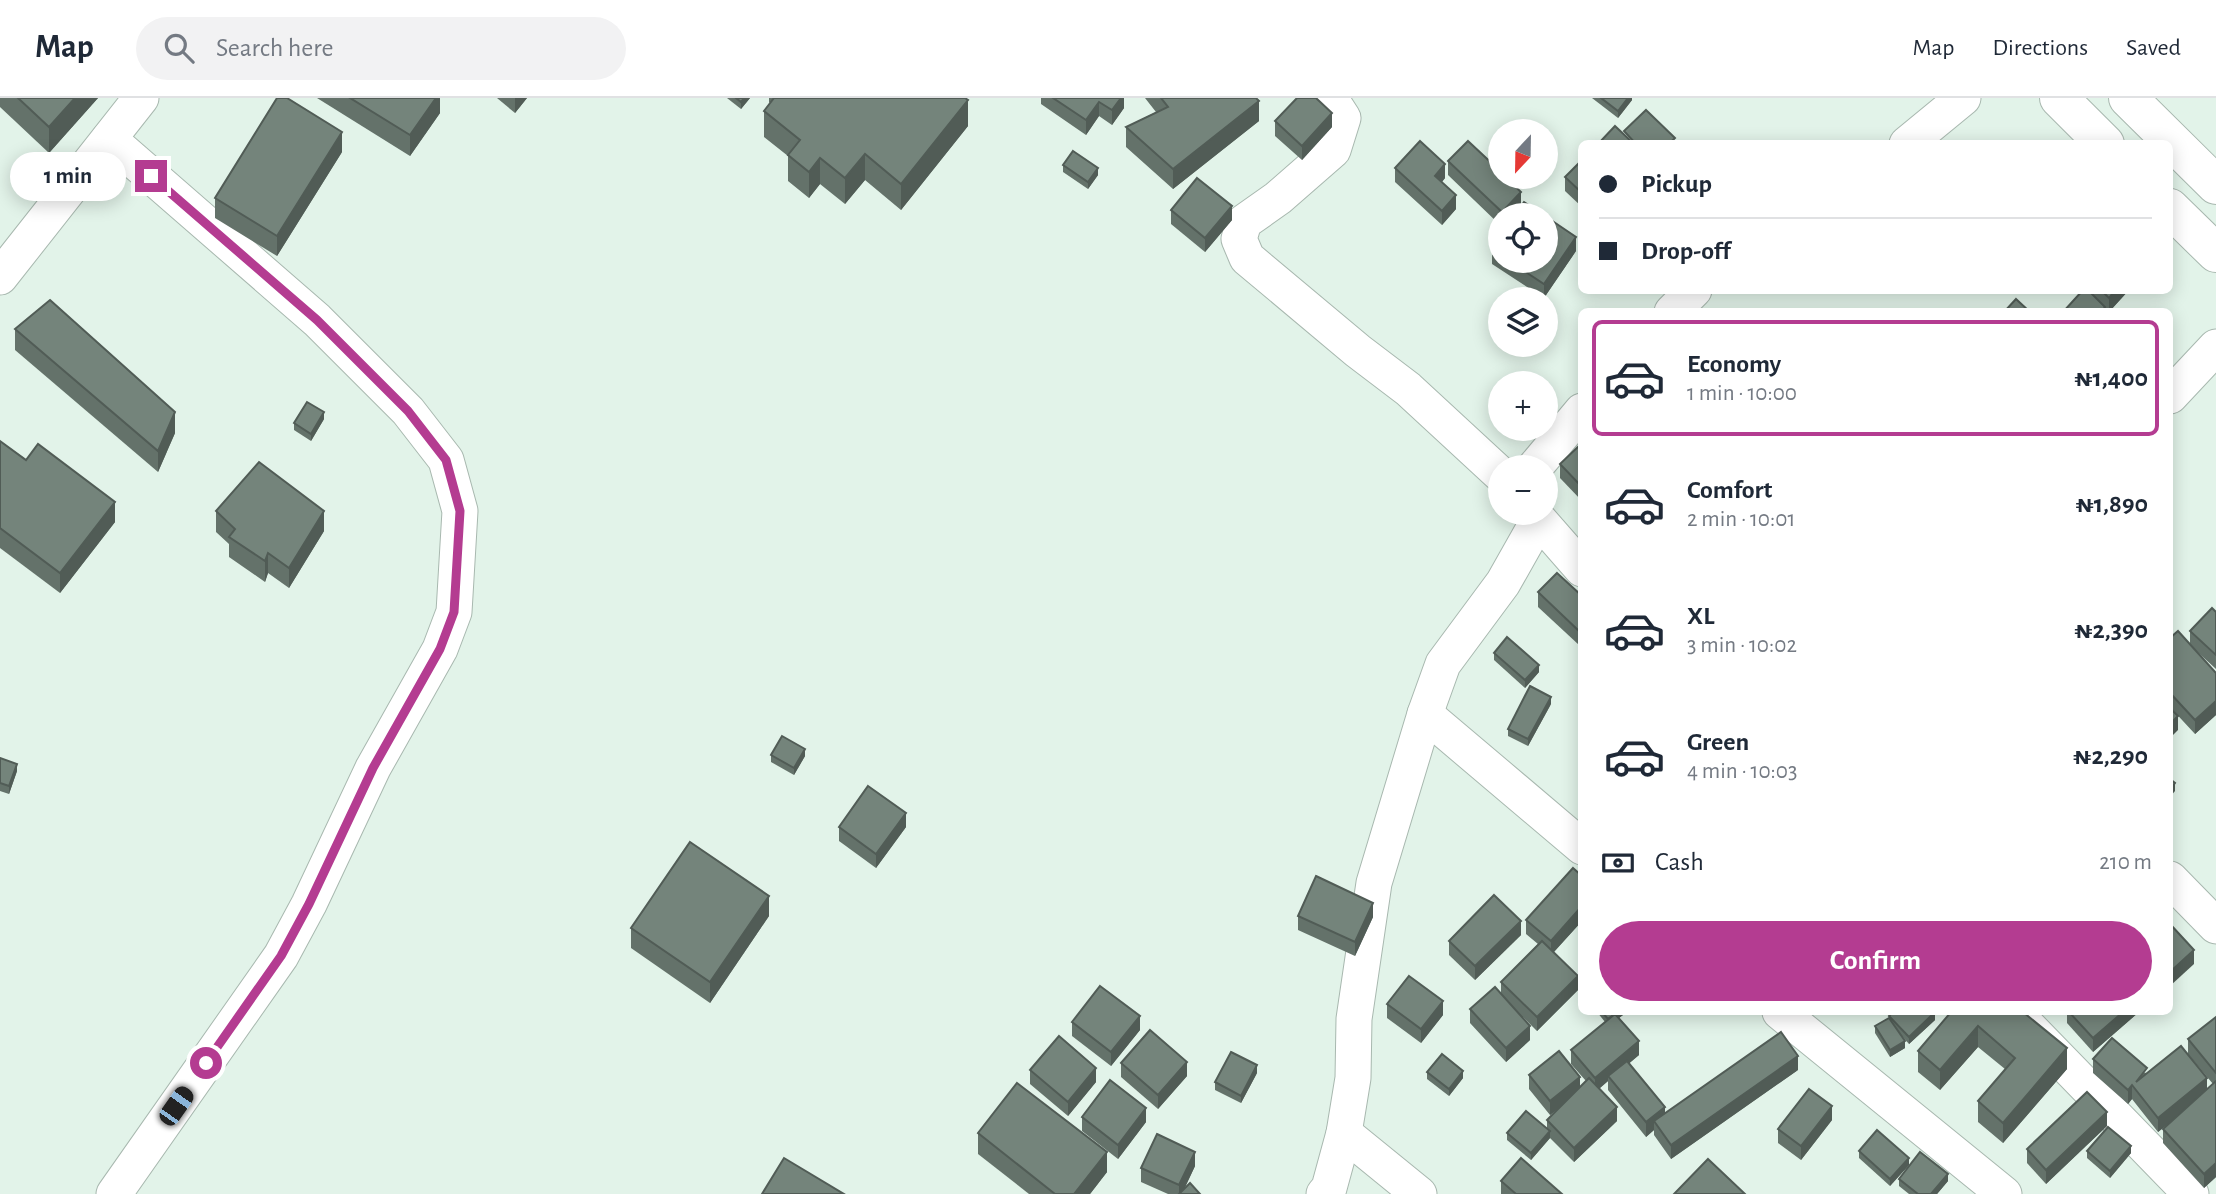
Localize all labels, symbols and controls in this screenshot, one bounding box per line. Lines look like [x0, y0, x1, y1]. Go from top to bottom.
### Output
search box [136, 17, 626, 80]
icon: search [160, 29, 198, 67]
text: Map [35, 31, 94, 64]
text: Search here [216, 35, 334, 61]
text: Map [1912, 36, 1954, 60]
text: Directions [1992, 36, 2088, 60]
text: Saved [2126, 36, 2181, 60]
north arrow [1488, 119, 1558, 189]
map controls [1488, 119, 1558, 525]
callout: 1 min [11, 152, 127, 200]
route end [135, 160, 167, 192]
text: 1 min [44, 165, 92, 188]
text: Pickup [1641, 171, 1712, 197]
button: locate [1488, 203, 1558, 273]
text: Drop-off [1641, 238, 1730, 264]
button: layers [1488, 287, 1558, 357]
icon: car [1603, 347, 1666, 410]
text: Economy [1687, 351, 1781, 377]
text: ₦1,400 [2074, 365, 2148, 391]
button: + [1488, 371, 1558, 441]
text: 1 min · 10:00 [1687, 382, 1797, 405]
button: − [1488, 455, 1558, 525]
icon: car [1603, 473, 1666, 536]
text: Comfort [1687, 477, 1772, 503]
text: ₦1,890 [2075, 491, 2148, 517]
text: 2 min · 10:01 [1687, 508, 1795, 531]
icon: car [1603, 599, 1666, 662]
text: XL [1687, 603, 1714, 629]
text: ₦2,390 [2074, 617, 2148, 643]
text: 3 min · 10:02 [1687, 634, 1797, 657]
icon: car [1603, 725, 1666, 788]
text: Green [1687, 729, 1749, 755]
text: ₦2,290 [2073, 743, 2148, 769]
text: 4 min · 10:03 [1687, 760, 1798, 783]
icon: cash [1599, 844, 1637, 882]
text: Cash [1655, 849, 1704, 875]
text: 210 m [2099, 851, 2152, 874]
button: Confirm [1599, 921, 2152, 1001]
route start [190, 1047, 222, 1079]
car [156, 1083, 197, 1129]

